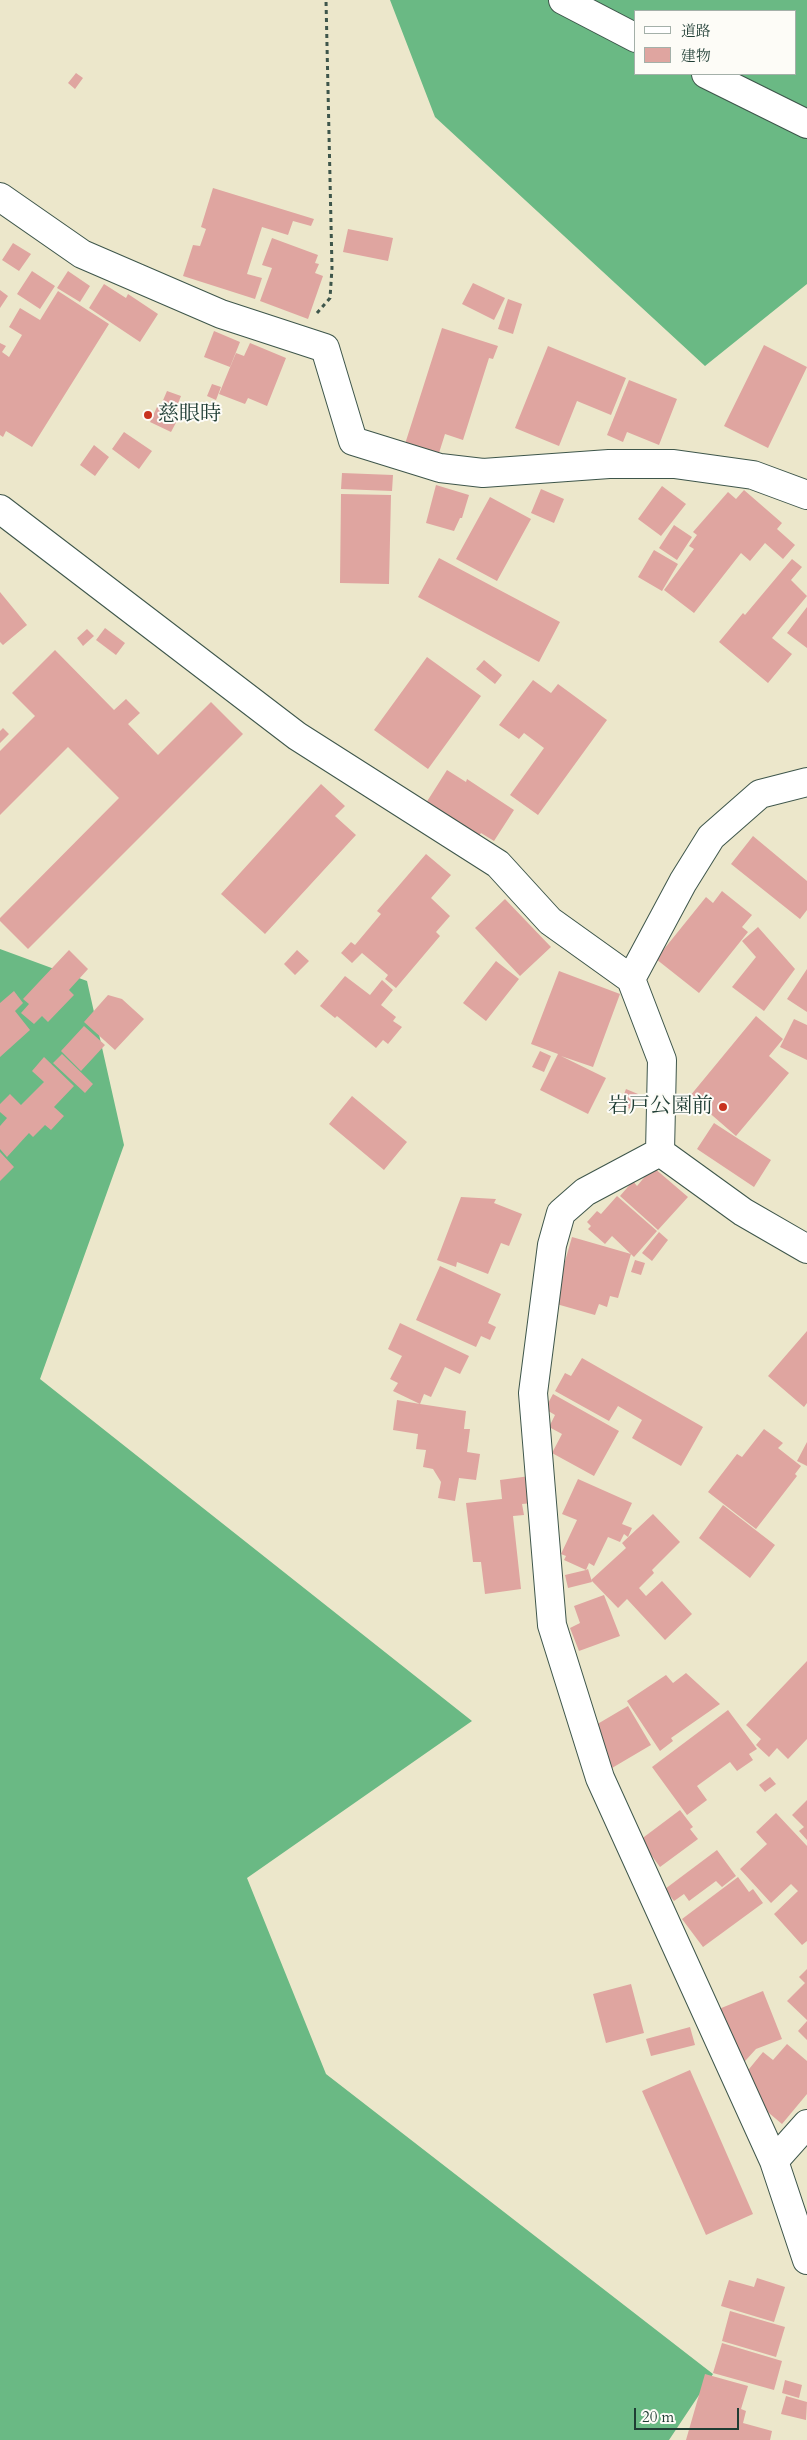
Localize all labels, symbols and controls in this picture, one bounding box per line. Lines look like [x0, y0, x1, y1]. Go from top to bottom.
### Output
legend [634, 10, 797, 75]
text: 道路 [681, 21, 711, 41]
text: 建物 [681, 46, 711, 66]
place label: 慈眼時 [158, 402, 221, 428]
marker: 慈眼時 [142, 409, 154, 421]
place label: 岩戸公園前 [608, 1094, 713, 1120]
marker: 岩戸公園前 [717, 1101, 729, 1113]
scale bar [637, 2398, 742, 2430]
text: 20 m [642, 2407, 674, 2427]

